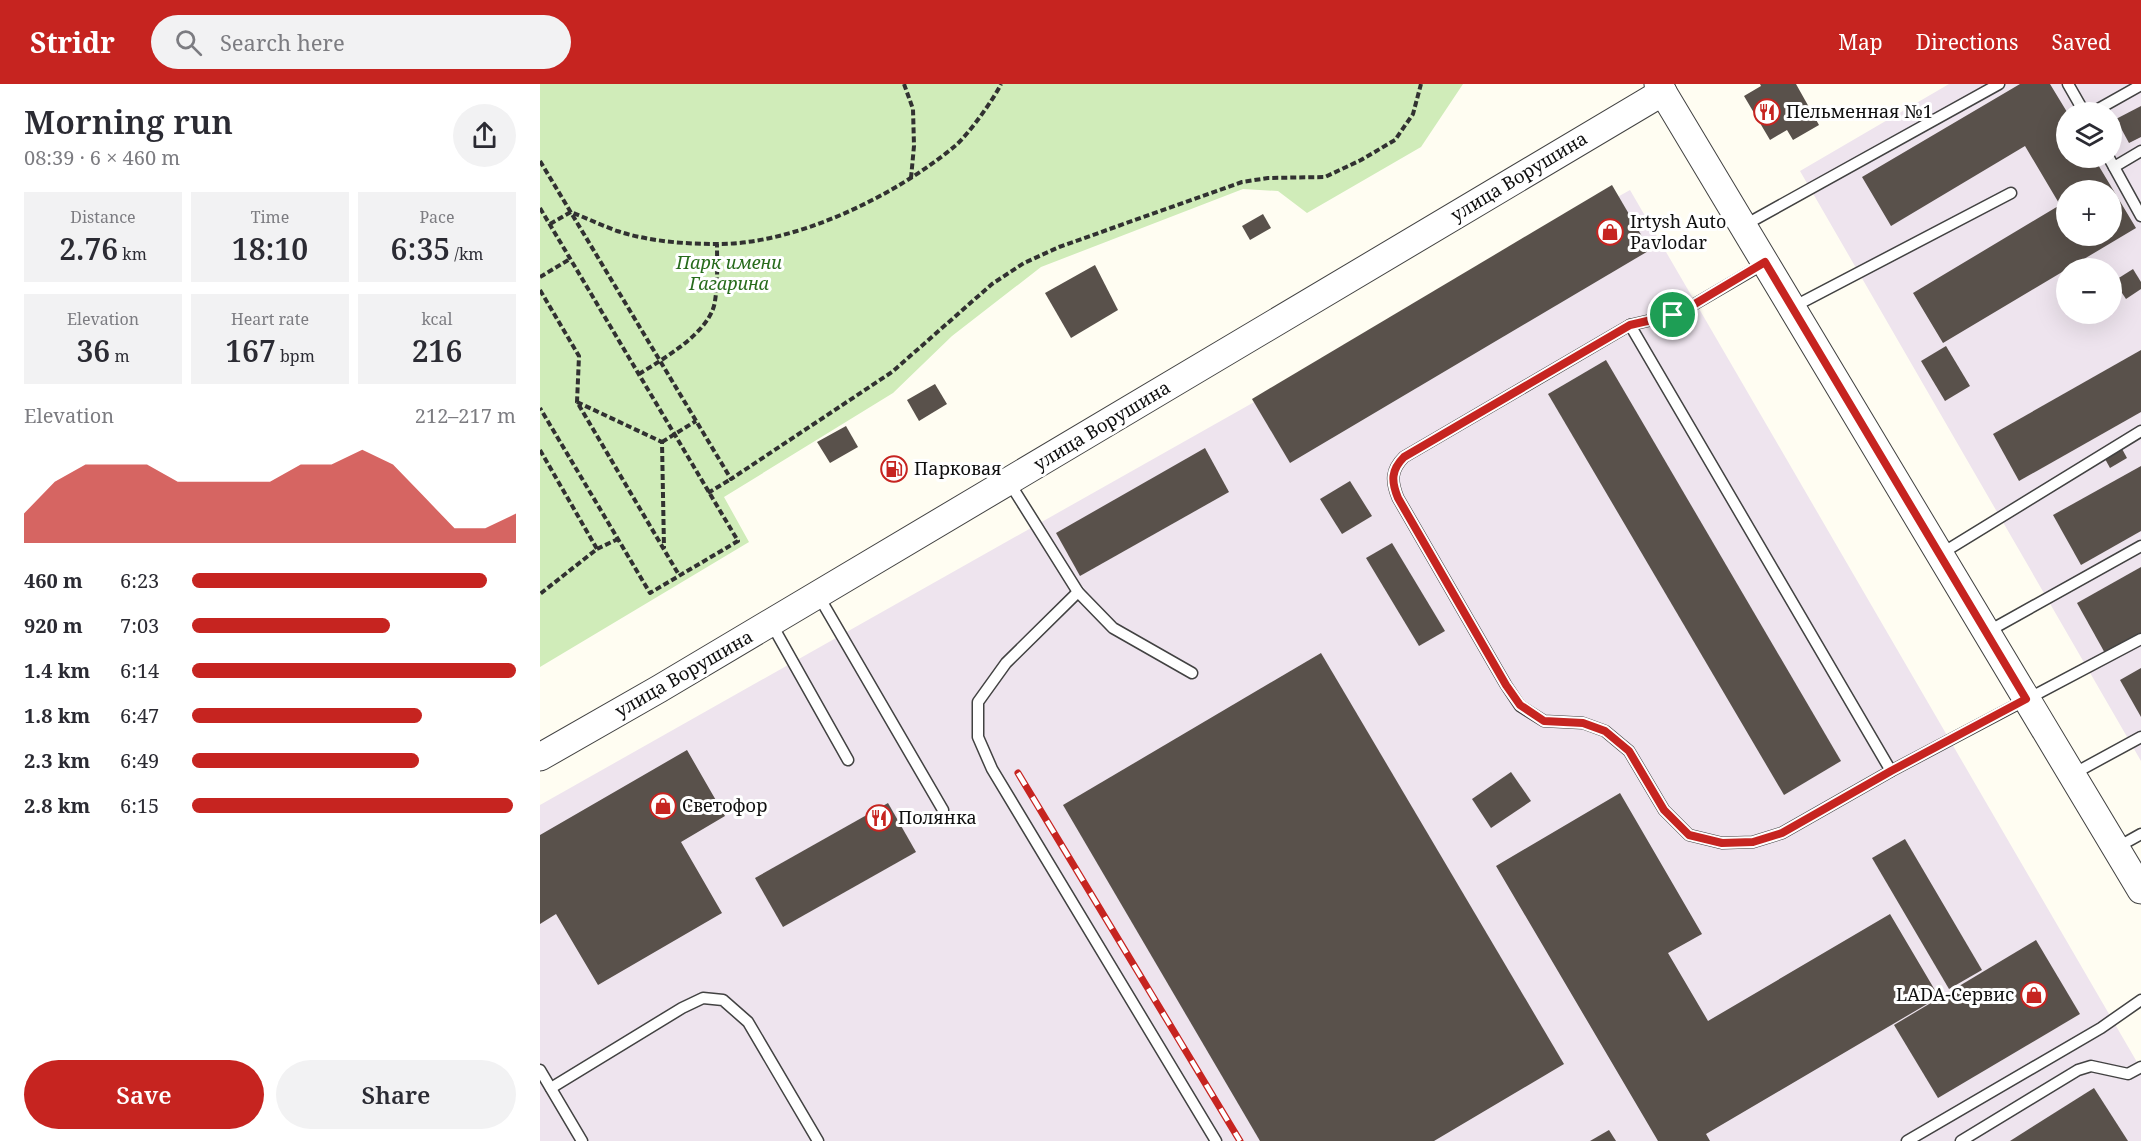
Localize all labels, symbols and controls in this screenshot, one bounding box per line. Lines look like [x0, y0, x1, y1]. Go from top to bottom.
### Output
search box [151, 15, 571, 69]
text: Stridr [30, 23, 115, 61]
icon: search [172, 26, 205, 59]
text: Search here [220, 27, 345, 57]
text: Map [1838, 28, 1883, 56]
text: Directions [1916, 28, 2018, 56]
text: Saved [2051, 28, 2111, 56]
restaurant icon: Пельменная №1 [1752, 97, 1782, 127]
text: Morning run [24, 99, 233, 144]
place label: Пельменная №1 [1786, 99, 1933, 123]
map controls [2056, 102, 2122, 324]
button: layers [2056, 102, 2122, 168]
button: share [453, 104, 516, 167]
street label: улица Ворушина [1446, 126, 1591, 226]
text: 08:39 · 6 × 460 m [24, 144, 180, 171]
button: + [2056, 180, 2122, 246]
text: Distance [70, 206, 136, 228]
text: Time [251, 206, 289, 228]
text: Pace [419, 206, 455, 228]
place label: Irtysh Auto Pavlodar [1630, 209, 1726, 254]
shop icon: Irtysh Auto Pavlodar [1595, 217, 1625, 247]
text: 2.76 [59, 228, 118, 269]
text: 18:10 [232, 228, 308, 269]
text: 6:35 [391, 228, 450, 269]
text: km [118, 243, 147, 265]
text: /km [450, 243, 483, 265]
park label: Парк имени Гагарина [675, 250, 782, 295]
button: − [2056, 258, 2122, 324]
pin [1647, 289, 1698, 340]
icon: arrive [1656, 298, 1689, 331]
text: Elevation [67, 308, 139, 330]
text: Heart rate [231, 308, 309, 330]
text: kcal [422, 308, 452, 330]
text: 36 [76, 330, 110, 371]
text: 167 [225, 330, 276, 371]
text: 216 [412, 330, 462, 371]
text: m [110, 345, 130, 367]
text: bpm [276, 345, 315, 367]
street label: улица Ворушина [1029, 375, 1174, 475]
text: Elevation [24, 402, 114, 429]
text: 212–217 m [415, 402, 516, 429]
fuel station icon: Парковая [879, 454, 909, 484]
place label: Парковая [914, 456, 1001, 480]
text: 460 m [24, 567, 83, 594]
text: 6:23 [120, 567, 159, 594]
text: 920 m [24, 612, 83, 639]
text: 7:03 [120, 612, 159, 639]
street label: улица Ворушина [610, 624, 757, 722]
text: 1.4 km [24, 657, 90, 684]
text: 6:14 [120, 657, 159, 684]
text: 1.8 km [24, 702, 90, 729]
text: 6:47 [120, 702, 159, 729]
text: 2.3 km [24, 747, 90, 774]
text: 6:49 [120, 747, 159, 774]
shop icon: Светофор [648, 791, 678, 821]
text: 2.8 km [24, 792, 90, 819]
text: 6:15 [120, 792, 159, 819]
place label: Светофор [682, 793, 767, 817]
restaurant icon: Полянка [864, 803, 894, 833]
place label: Полянка [898, 805, 977, 829]
shop icon: LADA-Сервис [2019, 980, 2049, 1010]
place label: LADA-Сервис [1896, 982, 2014, 1006]
button: Save [24, 1060, 264, 1129]
button: Share [276, 1060, 516, 1129]

